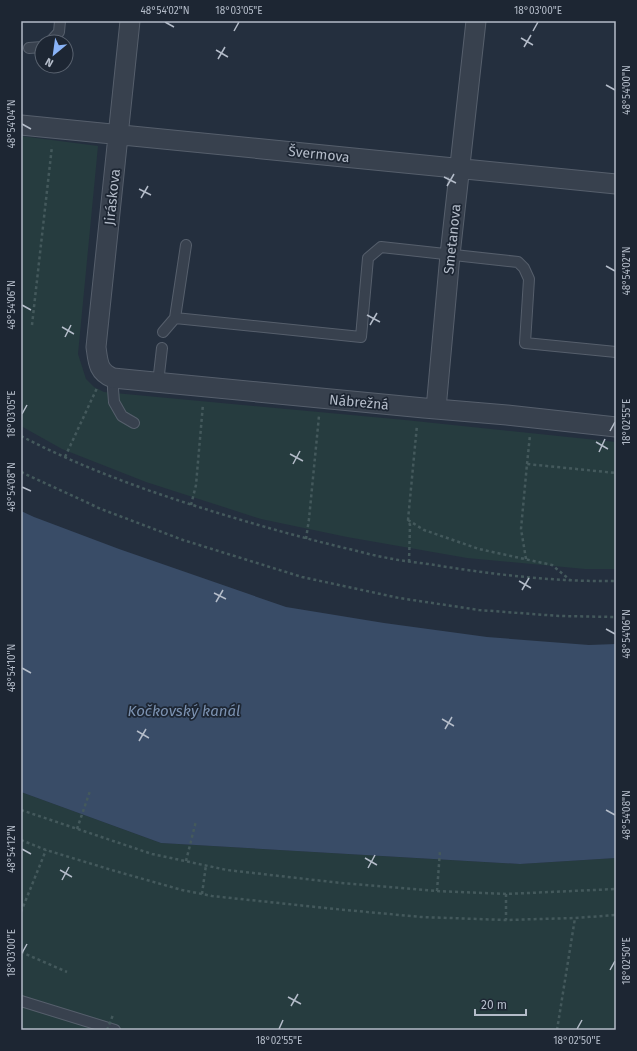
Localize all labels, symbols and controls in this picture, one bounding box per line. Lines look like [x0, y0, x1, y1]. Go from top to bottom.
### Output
text: 48°54'02"N [140, 5, 190, 17]
text: 18°03'05"E [215, 5, 263, 17]
text: 18°03'00"E [514, 5, 562, 17]
north arrow [34, 34, 74, 74]
text: N [43, 55, 56, 70]
text: 48°54'00"N [621, 65, 633, 115]
text: 48°54'04"N [6, 99, 18, 149]
street label: Švermova [287, 142, 351, 166]
street label: Jiráskova [101, 168, 124, 226]
street label: Smetanova [440, 203, 465, 275]
text: 48°54'02"N [621, 246, 633, 296]
text: 48°54'06"N [6, 280, 18, 330]
text: 18°03'05"E [6, 390, 18, 438]
street label: Nábrežná [328, 391, 390, 414]
text: 18°02'55"E [621, 399, 633, 445]
text: 48°54'08"N [6, 462, 18, 512]
text: 48°54'06"N [621, 609, 633, 659]
text: 48°54'10"N [6, 644, 18, 692]
water label: Kočkovský kanál [128, 702, 240, 720]
text: 48°54'08"N [621, 790, 633, 840]
text: 48°54'12"N [6, 825, 18, 873]
text: 18°03'00"E [6, 929, 18, 977]
text: 18°02'50"E [621, 937, 633, 985]
scale bar [475, 991, 526, 1017]
text: 20 m [481, 998, 507, 1012]
text: 18°02'55"E [256, 1035, 302, 1047]
text: 18°02'50"E [553, 1035, 601, 1047]

